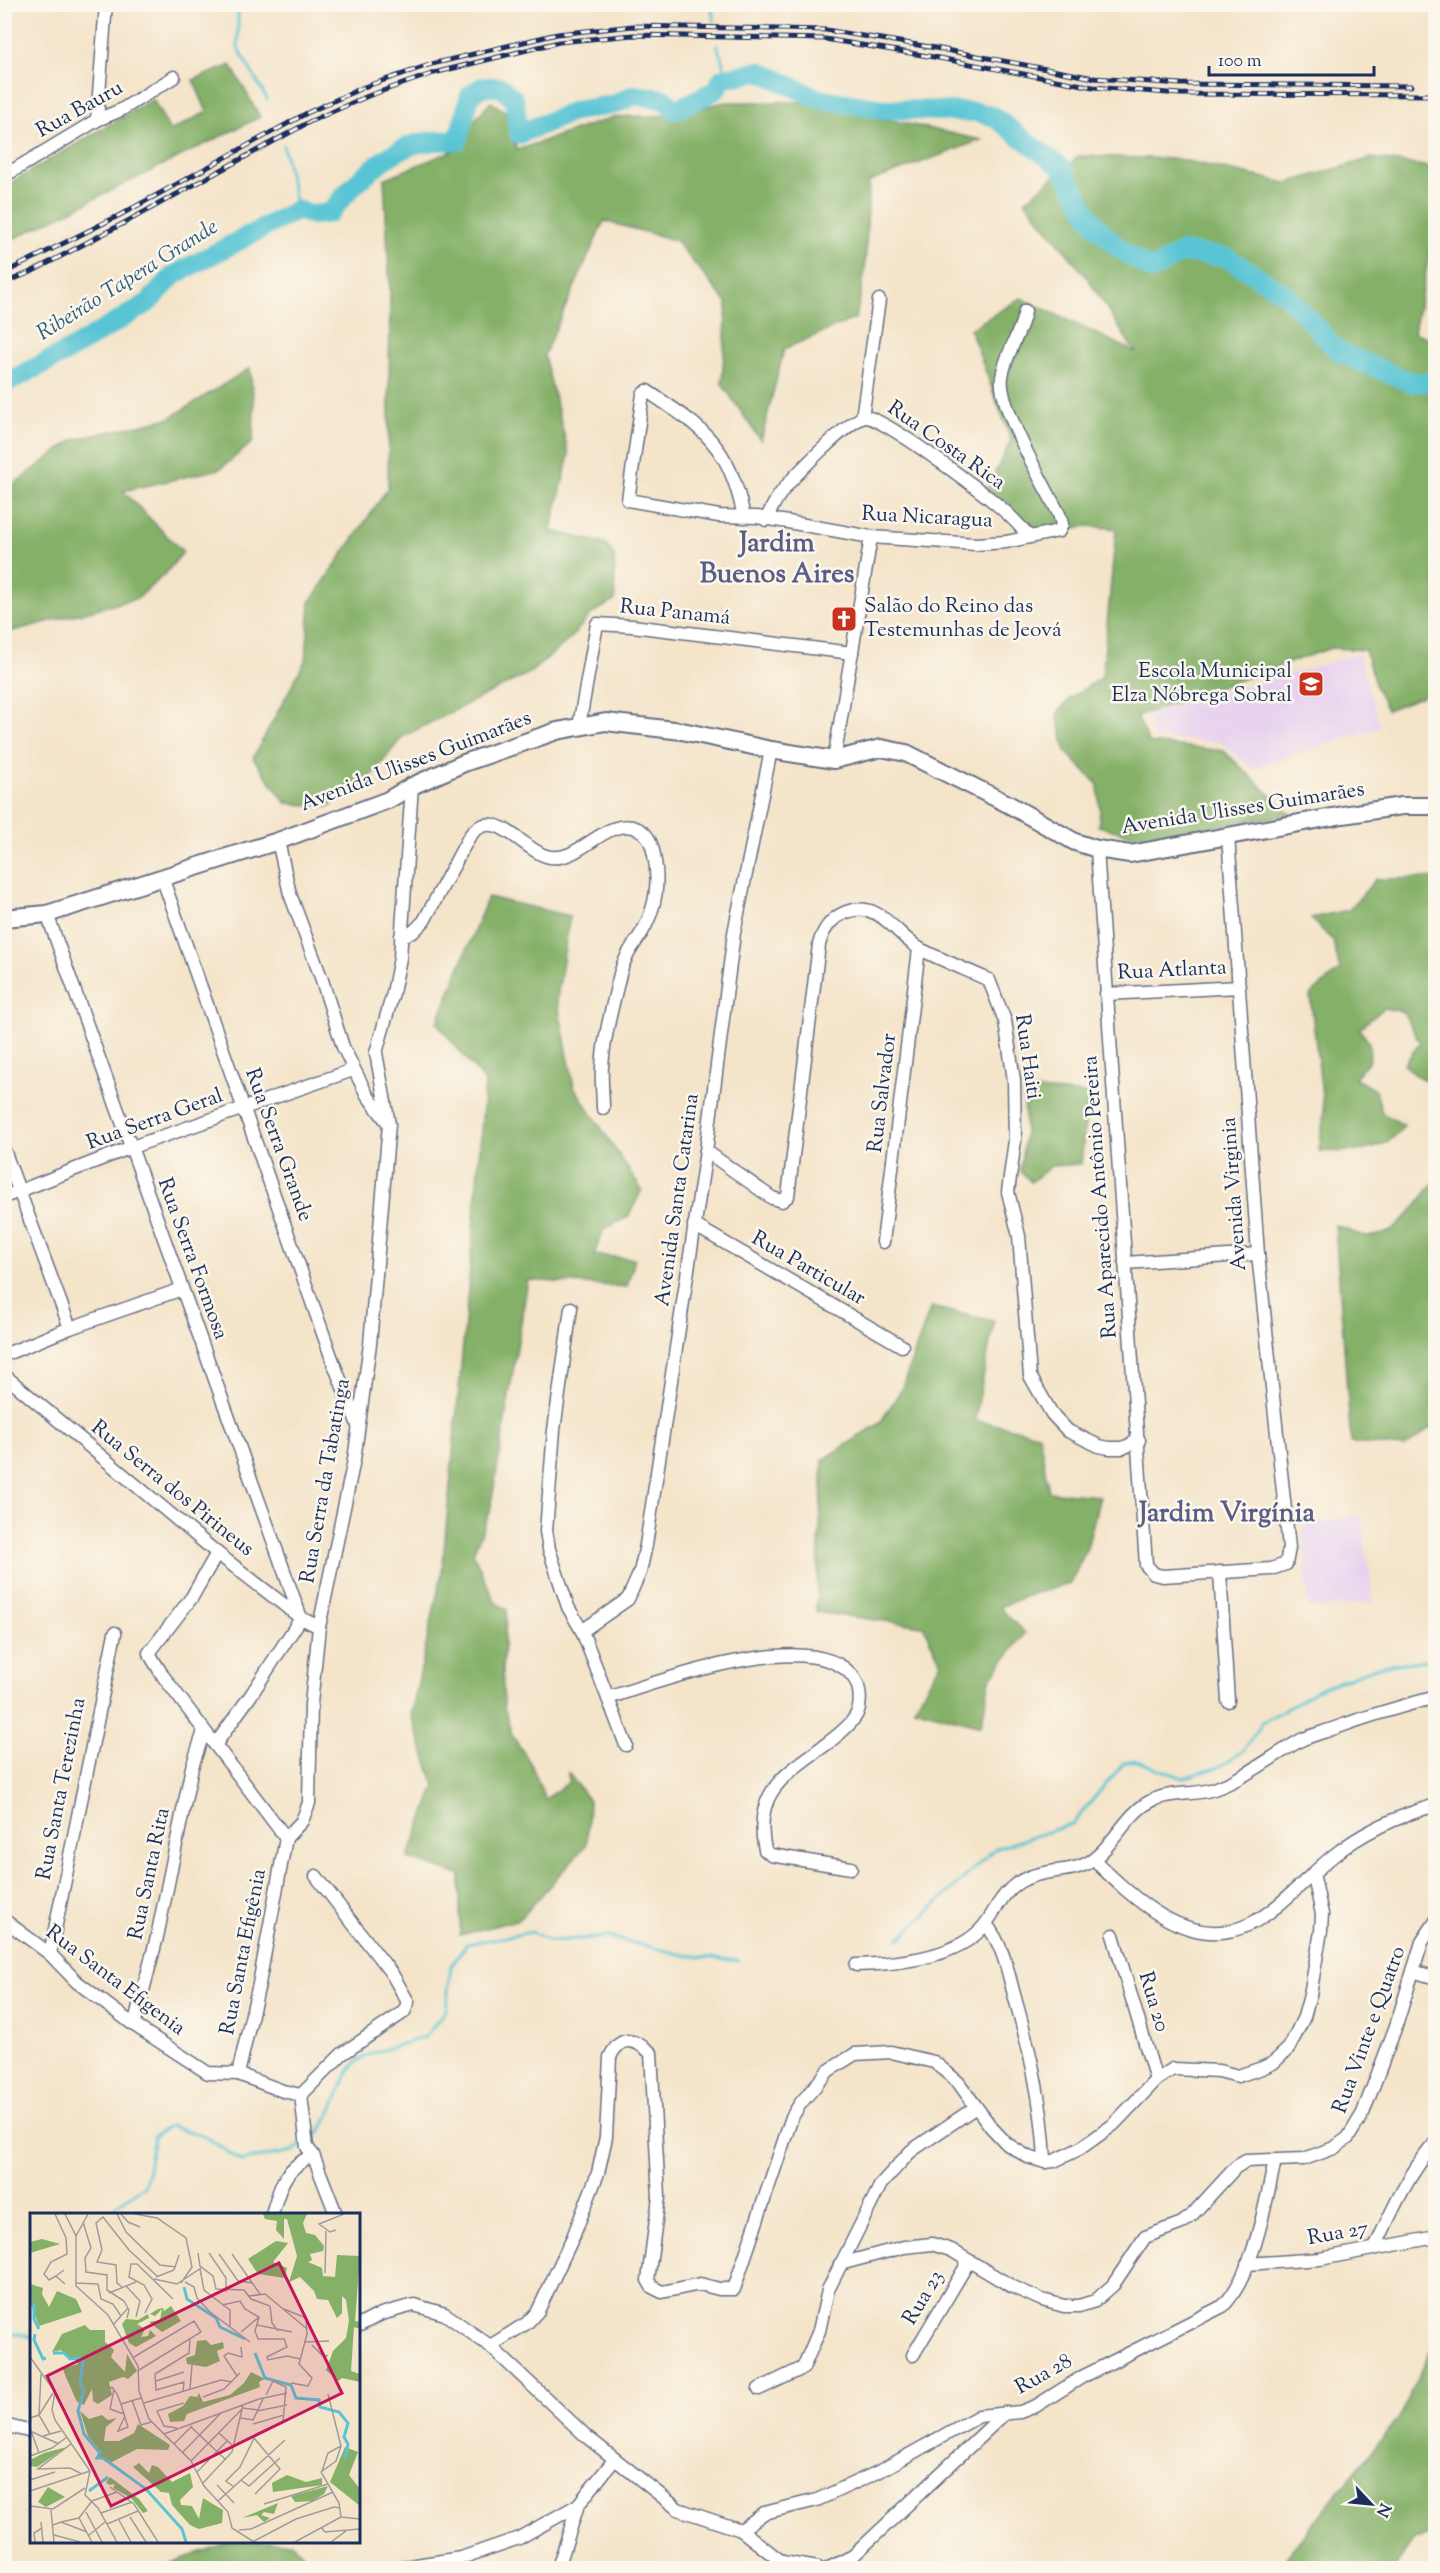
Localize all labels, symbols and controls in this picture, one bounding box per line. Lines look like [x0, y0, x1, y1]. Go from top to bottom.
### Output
scale bar [1209, 39, 1374, 77]
text: 100 m [1218, 49, 1262, 75]
street label: Rua Bauru [31, 74, 129, 146]
water label: Ribeirão Tapera Grande [31, 212, 225, 350]
street label: Rua Costa Rica [881, 394, 1011, 498]
street label: Rua Nicaragua [861, 500, 994, 536]
district label: Jardim Buenos Aires [700, 525, 855, 595]
street label: Rua Panamá [618, 592, 732, 634]
place label: Salão do Reino das Testemunhas de Jeová [864, 592, 1062, 646]
church icon: Salão do Reino das Testemunhas de Jeová [829, 604, 859, 634]
place label: Escola Municipal Elza Nóbrega Sobral [1111, 657, 1292, 711]
school or university icon: Escola Municipal Elza Nóbrega Sobral [1296, 669, 1326, 699]
street label: Avenida Ulisses Guimarães [296, 704, 536, 820]
street label: Avenida Ulisses Guimarães [1119, 775, 1367, 843]
street label: Rua Atlanta [1117, 953, 1228, 989]
street label: Rua Haiti [1006, 1012, 1048, 1102]
street label: Rua Salvador [861, 1032, 905, 1154]
street label: Rua Aparecido Antônio Pereira [1076, 1054, 1126, 1339]
street label: Rua Serra Grande [236, 1064, 320, 1226]
street label: Rua Serra Geral [83, 1081, 228, 1159]
street label: Avenida Santa Catarina [648, 1091, 708, 1308]
street label: Avenida Virginia [1215, 1116, 1255, 1272]
street label: Rua Serra Formosa [149, 1174, 235, 1344]
street label: Rua Particular [745, 1224, 871, 1314]
street label: Rua Serra da Tabatinga [293, 1376, 359, 1586]
street label: Rua Serra dos Pirineus [84, 1414, 260, 1564]
district label: Jardim Virgínia [1137, 1495, 1315, 1534]
street label: Rua Santa Terezinha [30, 1695, 94, 1883]
street label: Rua Santa Rita [121, 1805, 179, 1943]
street label: Rua Santa Efigênia [213, 1866, 275, 2038]
street label: Rua Santa Efigenia [39, 1918, 192, 2044]
street label: Rua Vinte e Quatro [1326, 1942, 1414, 2118]
street label: Rua 20 [1130, 1968, 1176, 2036]
inset map [30, 2213, 360, 2543]
street label: Rua 27 [1305, 2214, 1371, 2254]
street label: Rua 23 [896, 2265, 952, 2331]
street label: Rua 28 [1010, 2347, 1078, 2403]
north arrow [1341, 2474, 1401, 2534]
text: N [1369, 2499, 1395, 2520]

